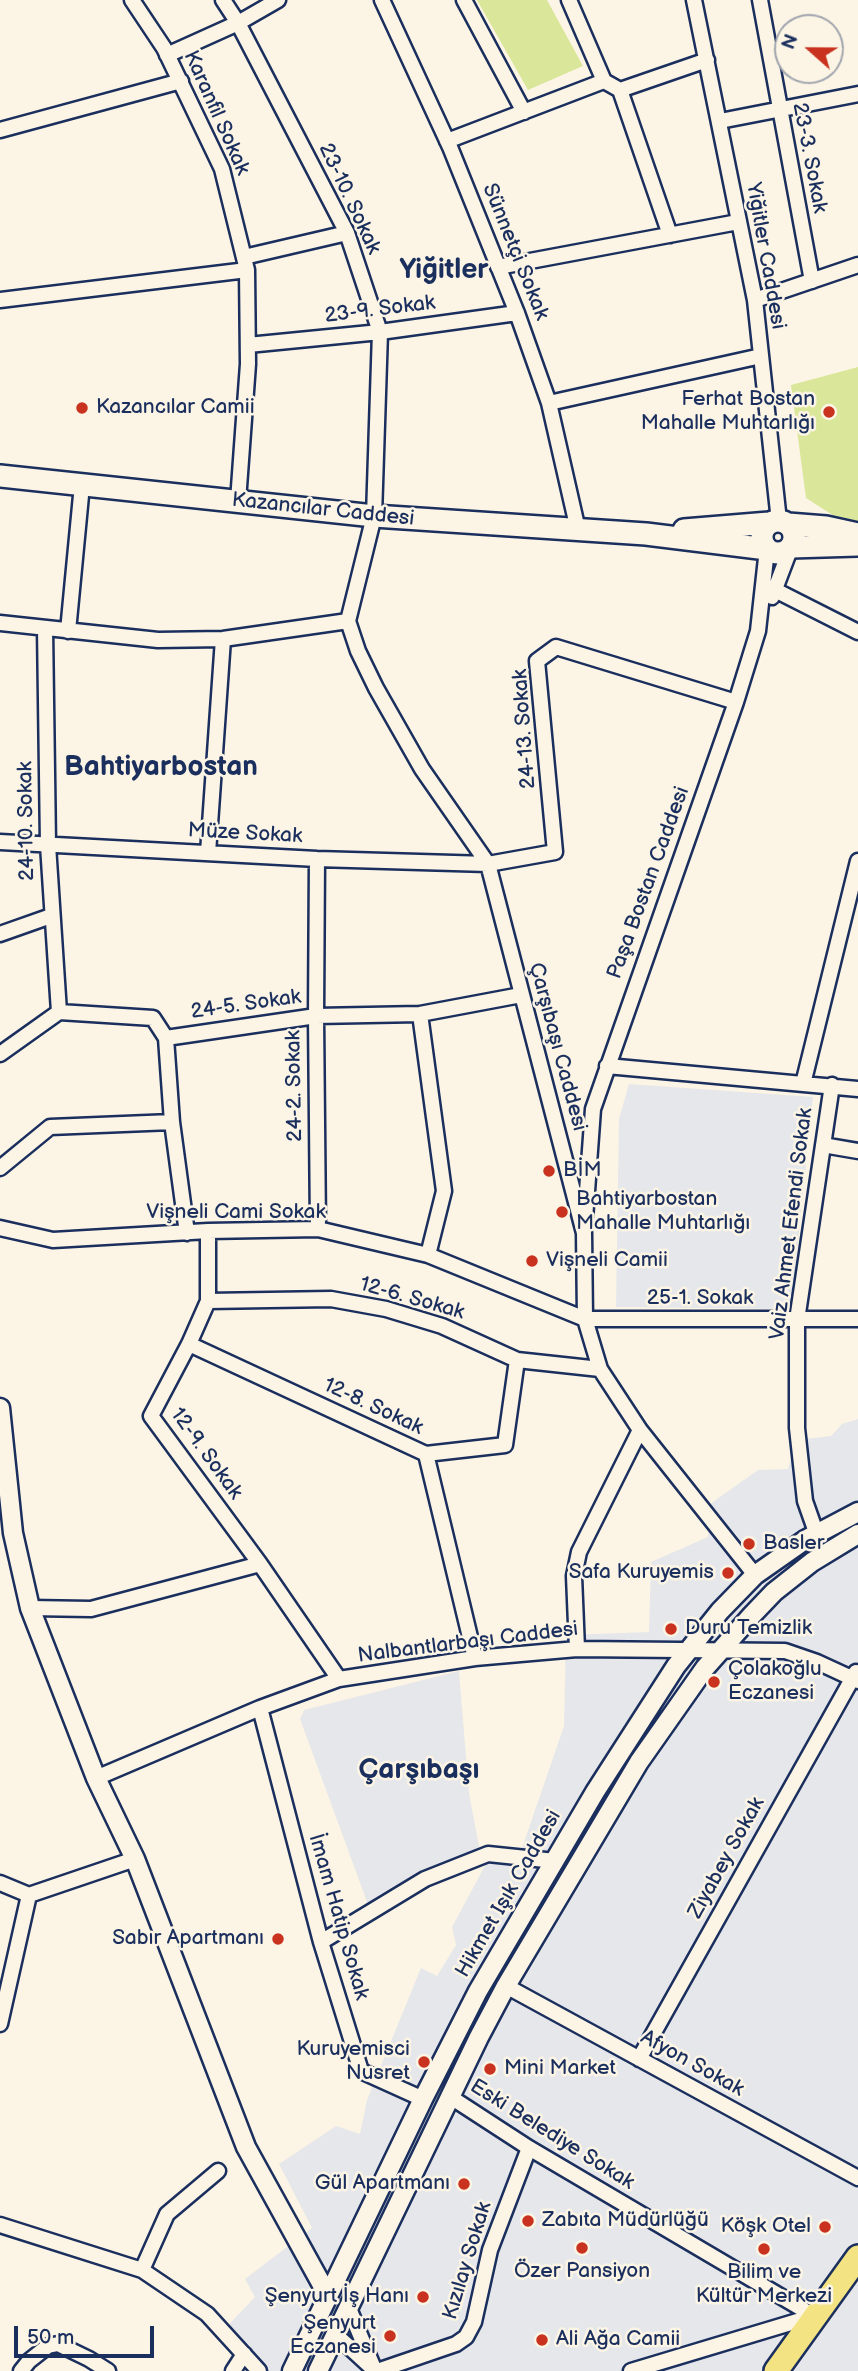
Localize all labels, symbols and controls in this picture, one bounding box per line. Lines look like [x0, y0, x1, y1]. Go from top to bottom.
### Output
north arrow [774, 14, 844, 84]
text: N [778, 31, 804, 53]
street label: Karanfil Sokak [177, 47, 255, 179]
street label: 23-3. Sokak [786, 101, 832, 215]
street label: 23-10. Sokak [312, 139, 386, 259]
street label: Sünnetçi Sokak [476, 180, 554, 324]
street label: Yiğitler Caddesi [740, 181, 790, 331]
district label: Yiğitler [400, 254, 488, 288]
street label: 23-9. Sokak [323, 291, 437, 329]
place label: Ferhat Bostan Mahalle Muhtarlığı [641, 387, 815, 437]
place label: Kazancılar Camii [96, 395, 255, 421]
marker: Kazancılar Camii [74, 400, 90, 416]
marker: Ferhat Bostan Mahalle Muhtarlığı [821, 404, 837, 420]
street label: Kazancılar Caddesi [231, 488, 415, 532]
street label: 24-13. Sokak [508, 668, 542, 790]
district label: Bahtiyarbostan [64, 751, 258, 785]
street label: 24-10. Sokak [13, 761, 41, 881]
street label: Paşa Bostan Caddesi [602, 783, 696, 983]
street label: Müze Sokak [187, 818, 303, 850]
street label: Çarşıbaşı Caddesi [522, 960, 592, 1134]
street label: 24-5. Sokak [189, 985, 303, 1025]
street label: 24-2. Sokak [281, 1030, 309, 1142]
street label: Vaiz Ahmet Efendi Sokak [765, 1107, 819, 1341]
place label: BİM [563, 1158, 602, 1184]
marker: BİM [541, 1163, 557, 1179]
place label: Bahtiyarbostan Mahalle Muhtarlığı [576, 1187, 750, 1237]
street label: Vişneli Cami Sokak [146, 1200, 326, 1226]
marker: Bahtiyarbostan Mahalle Muhtarlığı [554, 1204, 570, 1220]
place label: Vişneli Camii [546, 1248, 668, 1274]
marker: Vişneli Camii [524, 1253, 540, 1269]
street label: 12-6. Sokak [357, 1272, 467, 1326]
street label: 25-1. Sokak [647, 1286, 753, 1312]
street label: 12-8. Sokak [319, 1373, 427, 1441]
street label: 12-9. Sokak [164, 1403, 248, 1505]
place label: Basler [763, 1531, 824, 1557]
marker: Basler [741, 1536, 757, 1552]
place label: Safa Kuruyemis [569, 1560, 714, 1586]
marker: Safa Kuruyemis [720, 1565, 736, 1581]
place label: Duru Temizlik [685, 1616, 812, 1642]
street label: Nalbantlarbaşı Caddesi [356, 1617, 580, 1669]
marker: Duru Temizlik [663, 1621, 679, 1637]
place label: Çolakoğlu Eczanesi [728, 1657, 822, 1707]
marker: Çolakoğlu Eczanesi [706, 1674, 722, 1690]
district label: Çarşıbaşı [358, 1754, 480, 1788]
street label: Ziyabey Sokak [683, 1793, 771, 1923]
street label: Hikmet Işık Caddesi [451, 1806, 567, 1982]
street label: İmam Hatip Sokak [302, 1831, 374, 2003]
place label: Sabır Apartmanı [112, 1926, 264, 1952]
marker: Sabır Apartmanı [270, 1931, 286, 1947]
street label: Afyon Sokak [636, 2025, 748, 2103]
place label: Kuruyemisci Nusret [296, 2037, 410, 2087]
marker: Kuruyemisci Nusret [416, 2054, 432, 2070]
place label: Mini Market [504, 2056, 616, 2082]
marker: Mini Market [482, 2061, 498, 2077]
street label: Eski Belediye Sokak [465, 2074, 639, 2196]
place label: Gül Apartmanı [315, 2171, 450, 2197]
marker: Gül Apartmanı [456, 2176, 472, 2192]
street label: Kızılay Sokak [438, 2199, 498, 2323]
place label: Zabıta Müdürlüğü [542, 2208, 709, 2234]
marker: Zabıta Müdürlüğü [520, 2213, 536, 2229]
place label: Köşk Otel [721, 2214, 811, 2240]
marker: Köşk Otel [817, 2219, 833, 2235]
marker: Özer Pansiyon [574, 2240, 590, 2256]
marker: Bilim ve Kültür Merkezi [756, 2241, 772, 2257]
place label: Özer Pansiyon [514, 2259, 650, 2285]
place label: Bilim ve Kültür Merkezi [696, 2260, 832, 2310]
place label: Şenyurt İş Hanı [265, 2284, 409, 2310]
marker: Şenyurt İş Hanı [415, 2289, 431, 2305]
place label: Şenyurt Eczanesi [290, 2311, 376, 2361]
scale bar [18, 2312, 158, 2356]
text: 50 m [27, 2325, 74, 2350]
place label: Ali Ağa Camii [556, 2327, 680, 2353]
marker: Şenyurt Eczanesi [382, 2328, 398, 2344]
marker: Ali Ağa Camii [534, 2332, 550, 2348]

